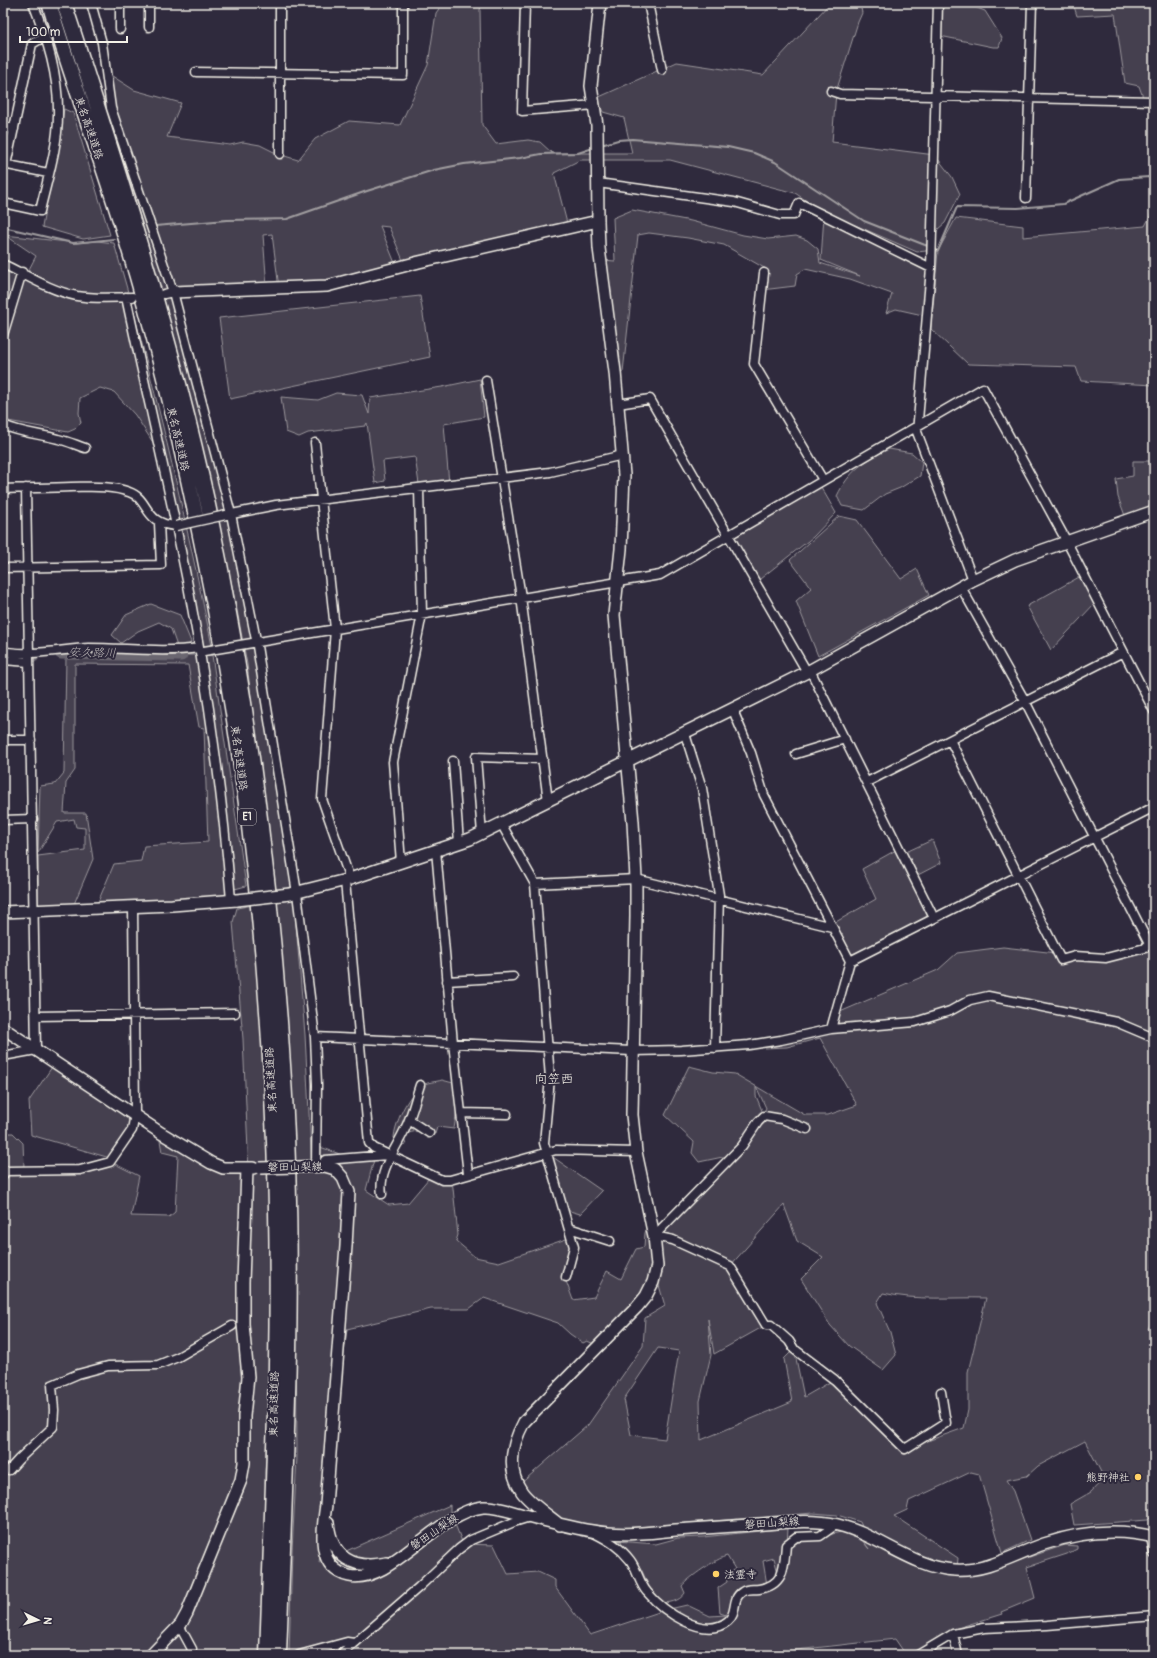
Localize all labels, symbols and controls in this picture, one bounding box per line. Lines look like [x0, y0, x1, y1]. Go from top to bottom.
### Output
scale bar [20, 18, 127, 44]
text: 100 m [26, 25, 61, 40]
street label: 東名高速道路 [72, 95, 106, 161]
street label: 東名高速道路 [164, 405, 192, 473]
water label: 安久路川 [68, 645, 116, 661]
street label: 東名高速道路 [228, 724, 250, 792]
road number: E1 [238, 809, 256, 825]
street label: 東名高速道路 [263, 1047, 279, 1113]
district label: 向笠西 [534, 1071, 574, 1087]
street label: 磐田山梨線 [267, 1160, 323, 1174]
street label: 東名高速道路 [267, 1371, 281, 1437]
place label: 熊野神社 [1086, 1471, 1130, 1484]
marker: 熊野神社 [1133, 1472, 1143, 1482]
street label: 磐田山梨線 [408, 1511, 460, 1553]
street label: 磐田山梨線 [744, 1515, 800, 1531]
place label: 法霊寺 [724, 1568, 757, 1581]
marker: 法霊寺 [711, 1569, 721, 1579]
north arrow [18, 1600, 58, 1640]
text: N [41, 1617, 54, 1626]

